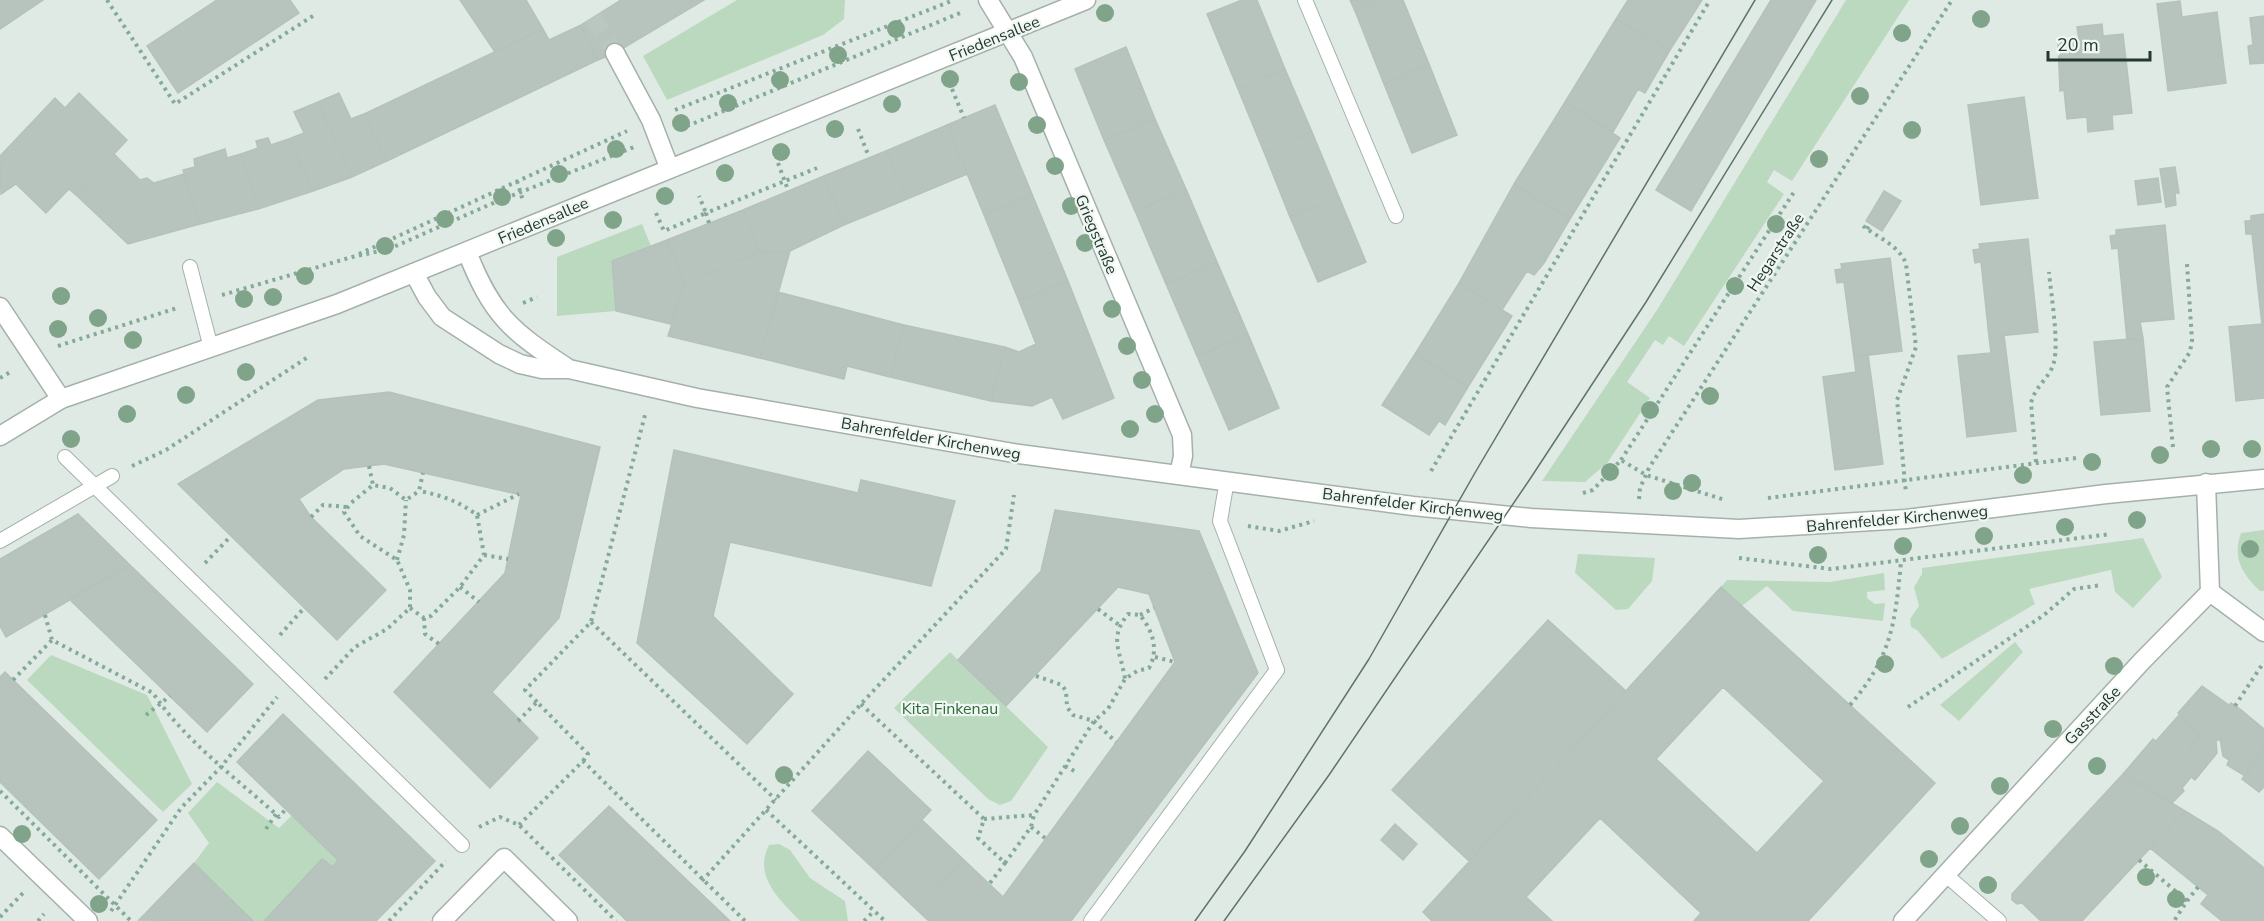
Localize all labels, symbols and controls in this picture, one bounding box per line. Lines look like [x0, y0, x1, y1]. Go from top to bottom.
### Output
street label: Friedensallee [946, 11, 1043, 67]
scale bar [2048, 24, 2150, 62]
text: 20 m [2057, 33, 2099, 57]
street label: Griegstraße [1069, 191, 1123, 278]
street label: Friedensallee [495, 192, 592, 250]
street label: Hegarstraße [1742, 209, 1810, 296]
street label: Bahrenfelder Kirchenweg [839, 412, 1022, 466]
street label: Bahrenfelder Kirchenweg [1321, 483, 1505, 527]
street label: Bahrenfelder Kirchenweg [1805, 500, 1989, 538]
street label: Gasstraße [2060, 681, 2126, 750]
park label: Kita Finkenau [902, 698, 998, 720]

